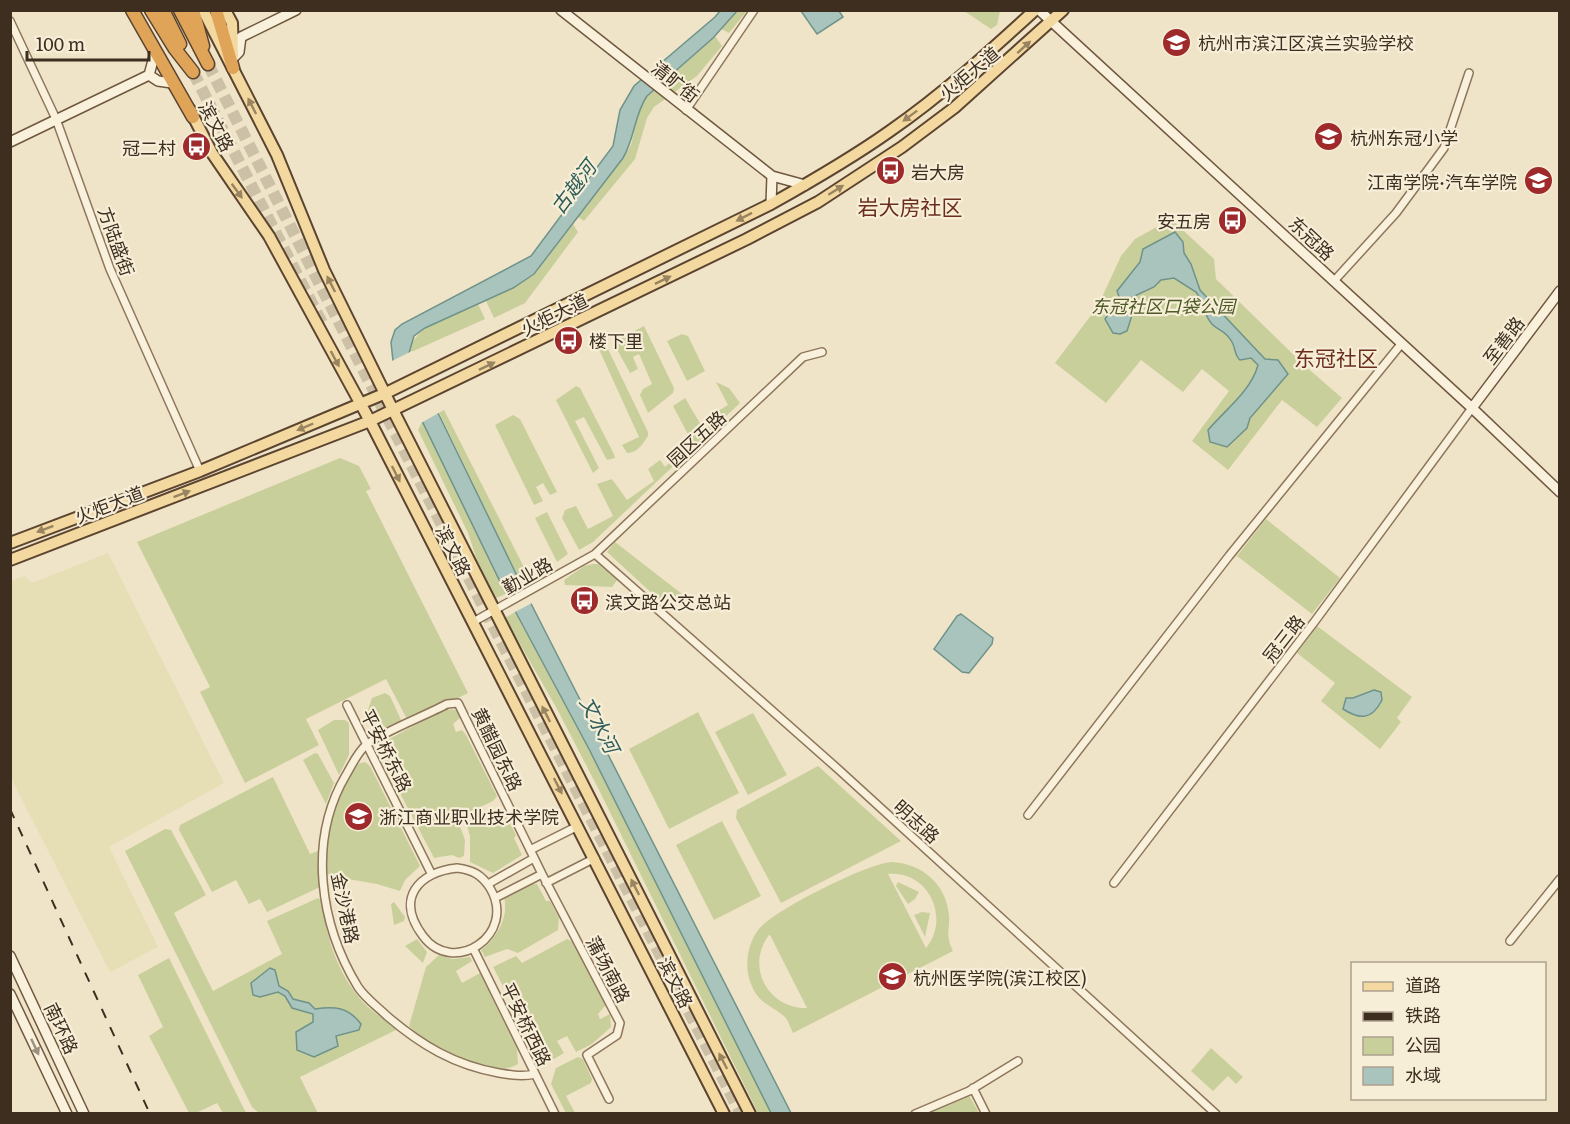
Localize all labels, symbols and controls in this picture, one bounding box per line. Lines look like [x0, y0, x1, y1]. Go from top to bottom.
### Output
scale bar [27, 24, 148, 62]
school or university icon: 杭州市滨江区滨兰实验学校 [1161, 26, 1193, 58]
place label: 杭州市滨江区滨兰实验学校 [1198, 29, 1414, 56]
text: 100 m [36, 30, 85, 57]
street label: 火炬大道 [933, 40, 1005, 106]
one-way arrow [1016, 41, 1031, 54]
street label: 清旷街 [646, 54, 706, 108]
street label: 滨文路 [192, 96, 242, 156]
one-way arrow [247, 97, 257, 114]
one-way arrow [903, 110, 919, 122]
school or university icon: 杭州东冠小学 [1313, 121, 1345, 153]
place label: 杭州东冠小学 [1350, 124, 1458, 151]
bus stop icon: 冠二村 [181, 131, 213, 163]
place label: 冠二村 [122, 134, 176, 161]
water label: 古越河 [542, 150, 604, 219]
bus stop icon: 岩大房 [874, 155, 906, 187]
place label: 岩大房 [911, 158, 965, 185]
school or university icon: 江南学院·汽车学院 [1522, 165, 1554, 197]
place label: 江南学院·汽车学院 [1367, 168, 1517, 195]
one-way arrow [231, 182, 243, 198]
one-way arrow [828, 185, 844, 196]
district label: 岩大房社区 [858, 190, 963, 221]
street label: 方陆盛街 [92, 203, 142, 279]
bus stop icon: 安五房 [1216, 204, 1248, 236]
place label: 安五房 [1157, 207, 1211, 234]
street label: 东冠路 [1283, 210, 1341, 266]
one-way arrow [736, 213, 753, 222]
one-way arrow [654, 275, 671, 284]
one-way arrow [326, 276, 336, 293]
street label: 火炬大道 [516, 286, 592, 342]
park label: 东冠社区口袋公园 [1091, 292, 1238, 319]
street label: 至善路 [1476, 310, 1530, 370]
bus stop icon: 楼下里 [552, 324, 584, 356]
place label: 楼下里 [589, 327, 643, 354]
district label: 东冠社区 [1294, 341, 1378, 372]
one-way arrow [330, 351, 340, 368]
one-way arrow [479, 361, 496, 370]
street label: 园区五路 [660, 404, 732, 472]
one-way arrow [295, 422, 313, 432]
one-way arrow [392, 465, 401, 482]
street label: 火炬大道 [71, 478, 147, 530]
one-way arrow [174, 488, 192, 498]
street label: 滨文路 [430, 520, 478, 580]
one-way arrow [36, 524, 54, 534]
street label: 勤业路 [497, 550, 557, 600]
bus stop icon: 滨文路公交总站 [568, 585, 600, 617]
place label: 滨文路公交总站 [605, 588, 731, 615]
street label: 冠三路 [1256, 608, 1310, 668]
water label: 文水河 [574, 690, 630, 761]
street label: 黄醋园东路 [466, 703, 530, 795]
street label: 平安桥东路 [355, 704, 419, 796]
one-way arrow [542, 705, 551, 722]
one-way arrow [553, 778, 563, 795]
street label: 明志路 [888, 793, 946, 849]
school or university icon: 浙江商业职业技术学院 [342, 800, 374, 832]
place label: 浙江商业职业技术学院 [379, 803, 559, 830]
street label: 金沙港路 [325, 870, 367, 946]
one-way arrow [630, 879, 640, 896]
street label: 蒲场南路 [580, 931, 638, 1007]
street label: 滨文路 [652, 952, 700, 1012]
school or university icon: 杭州医学院(滨江校区) [876, 961, 908, 993]
legend [1351, 962, 1546, 1100]
place label: 杭州医学院(滨江校区) [913, 964, 1087, 991]
text: 道路 [1405, 971, 1441, 998]
street label: 平安桥西路 [495, 978, 559, 1070]
street label: 南环路 [38, 998, 86, 1058]
text: 铁路 [1405, 1001, 1441, 1028]
text: 公园 [1405, 1031, 1441, 1058]
one-way arrow [31, 1039, 40, 1056]
one-way arrow [718, 1053, 728, 1070]
text: 水域 [1405, 1061, 1441, 1088]

